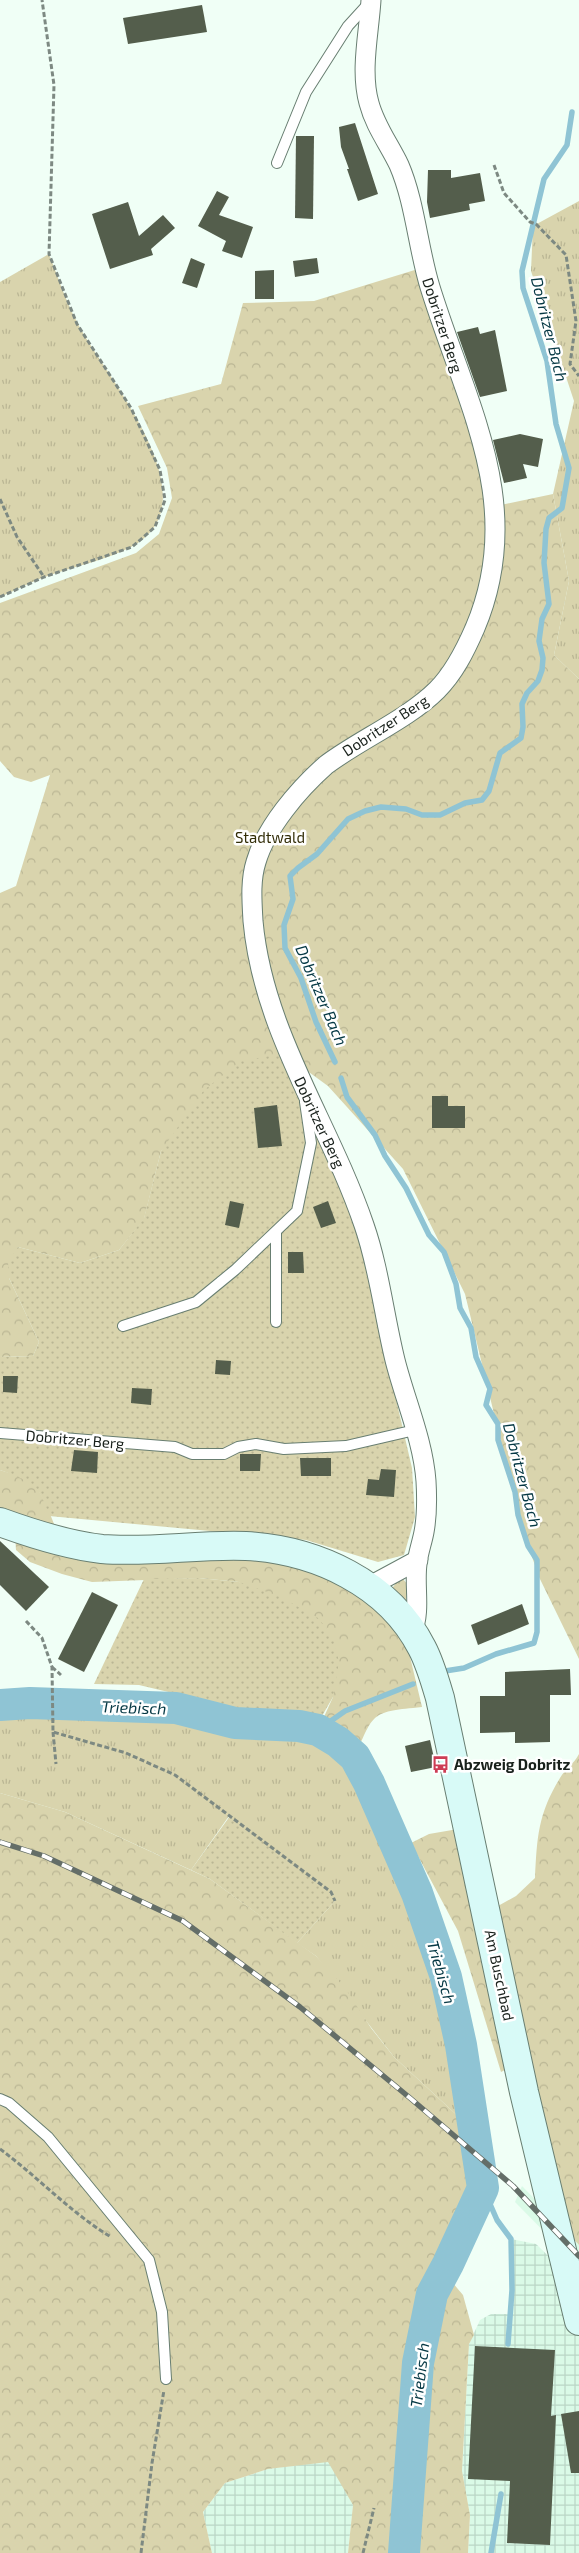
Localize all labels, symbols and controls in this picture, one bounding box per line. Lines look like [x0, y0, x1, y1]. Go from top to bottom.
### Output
street label: Dobritzer Berg [419, 275, 467, 375]
water label: Dobritzer Bach [528, 275, 572, 383]
street label: Dobritzer Berg [339, 690, 432, 759]
park label: Stadtwald [235, 828, 305, 846]
water label: Dobritzer Bach [292, 942, 352, 1048]
street label: Dobritzer Berg [291, 1073, 349, 1171]
water label: Dobritzer Bach [500, 1421, 546, 1529]
street label: Dobritzer Berg [25, 1426, 126, 1452]
water label: Triebisch [101, 1696, 167, 1718]
bus stop icon: Abzweig Dobritz [430, 1754, 450, 1774]
place label: Abzweig Dobritz [454, 1755, 571, 1773]
street label: Am Buschbad [482, 1928, 518, 2022]
water label: Triebisch [424, 1938, 460, 2006]
water label: Triebisch [406, 2342, 432, 2408]

